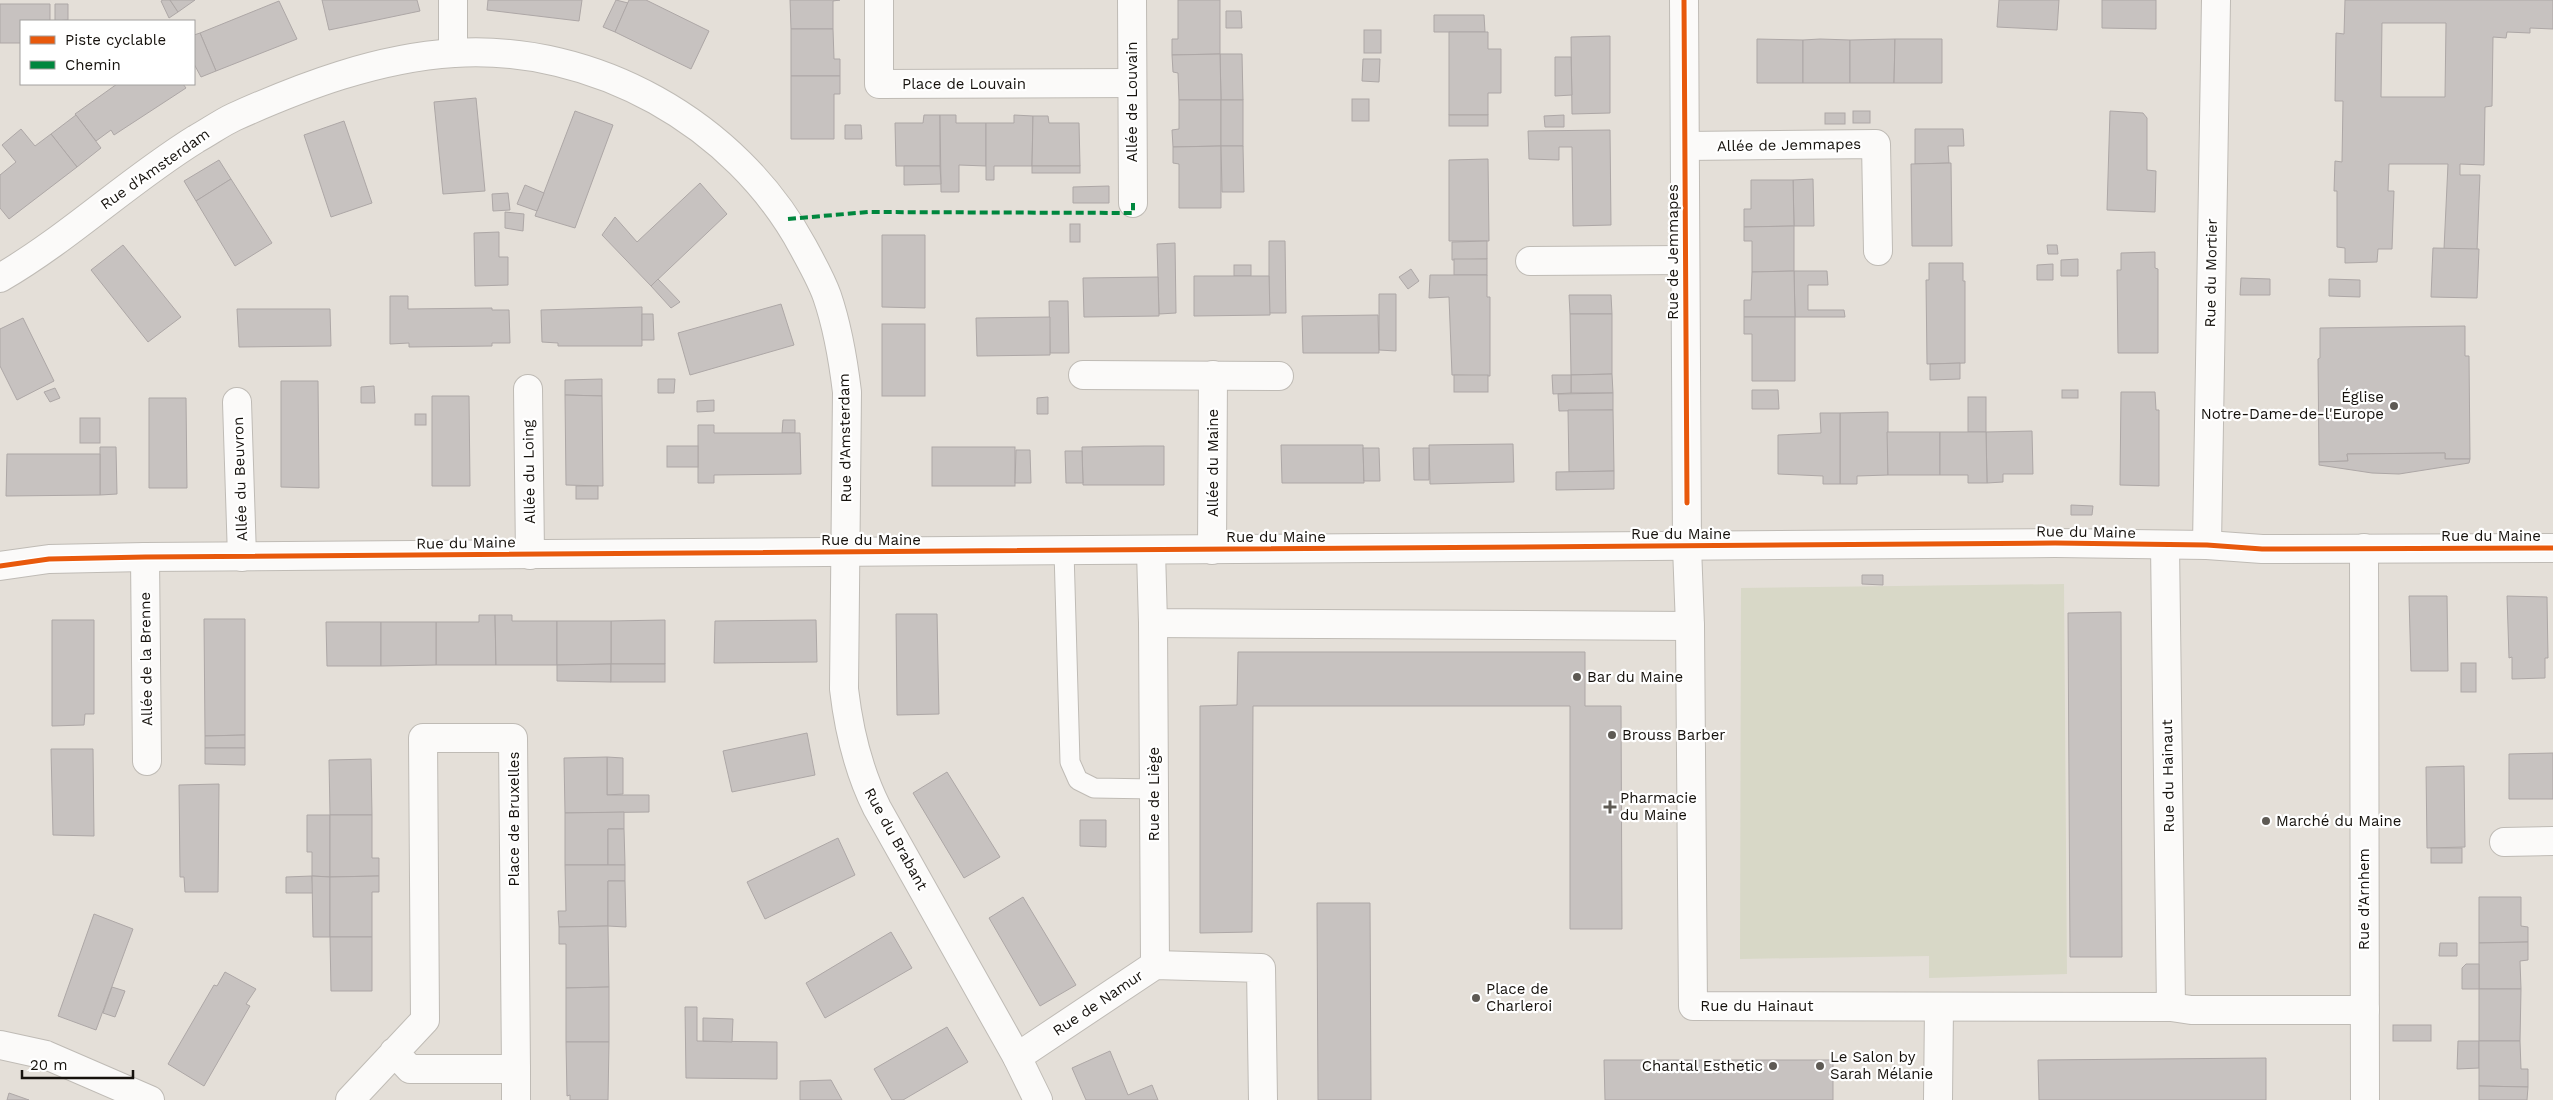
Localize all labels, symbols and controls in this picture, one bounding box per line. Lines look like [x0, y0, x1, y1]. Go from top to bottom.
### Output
legend [20, 20, 195, 85]
text: Piste cyclable [65, 31, 166, 49]
street label: Allée de Louvain [1123, 41, 1141, 163]
text: Chemin [65, 56, 121, 74]
street label: Place de Louvain [902, 75, 1026, 93]
street label: Rue d'Amsterdam [97, 125, 213, 213]
street label: Allée de Jemmapes [1717, 135, 1861, 155]
street label: Rue de Jemmapes [1664, 184, 1682, 320]
street label: Rue du Mortier [2201, 218, 2221, 328]
street label: Rue d'Amsterdam [835, 373, 855, 503]
place label: Église Notre-Dame-de-l'Europe [2201, 388, 2384, 423]
marker: Église Notre-Dame-de-l'Europe [2388, 400, 2400, 412]
street label: Allée du Maine [1204, 409, 1222, 517]
street label: Allée du Beuvron [229, 416, 251, 542]
street label: Allée du Loing [519, 420, 539, 524]
street label: Rue du Maine [2036, 522, 2136, 542]
street label: Rue du Maine [1631, 525, 1731, 543]
street label: Rue du Maine [2441, 527, 2541, 545]
street label: Rue du Maine [1226, 528, 1326, 546]
street label: Rue du Maine [821, 531, 921, 549]
street label: Rue du Maine [416, 533, 516, 553]
street label: Allée de la Brenne [136, 592, 156, 726]
place label: Bar du Maine [1587, 668, 1683, 686]
marker: Bar du Maine [1571, 671, 1583, 683]
street label: Rue du Hainaut [2158, 718, 2178, 833]
place label: Brouss Barber [1622, 726, 1725, 744]
marker: Brouss Barber [1606, 729, 1618, 741]
street label: Rue de Liège [1145, 747, 1163, 841]
street label: Place de Bruxelles [505, 751, 523, 886]
street label: Rue du Brabant [860, 785, 932, 894]
place label: Pharmacie du Maine [1620, 789, 1697, 824]
marker: Pharmacie du Maine [1604, 801, 1616, 813]
place label: Marché du Maine [2276, 812, 2401, 830]
marker: Marché du Maine [2260, 815, 2272, 827]
street label: Rue d'Arnhem [2355, 848, 2373, 950]
street label: Rue de Namur [1049, 966, 1147, 1040]
place label: Place de Charleroi [1486, 980, 1552, 1015]
marker: Place de Charleroi [1470, 992, 1482, 1004]
street label: Rue du Hainaut [1700, 997, 1814, 1015]
scale bar [22, 1048, 134, 1080]
place label: Le Salon by Sarah Mélanie [1830, 1048, 1933, 1083]
text: 20 m [30, 1056, 68, 1074]
place label: Chantal Esthetic [1642, 1057, 1763, 1075]
marker: Chantal Esthetic [1767, 1060, 1779, 1072]
marker: Le Salon by Sarah Mélanie [1814, 1060, 1826, 1072]

